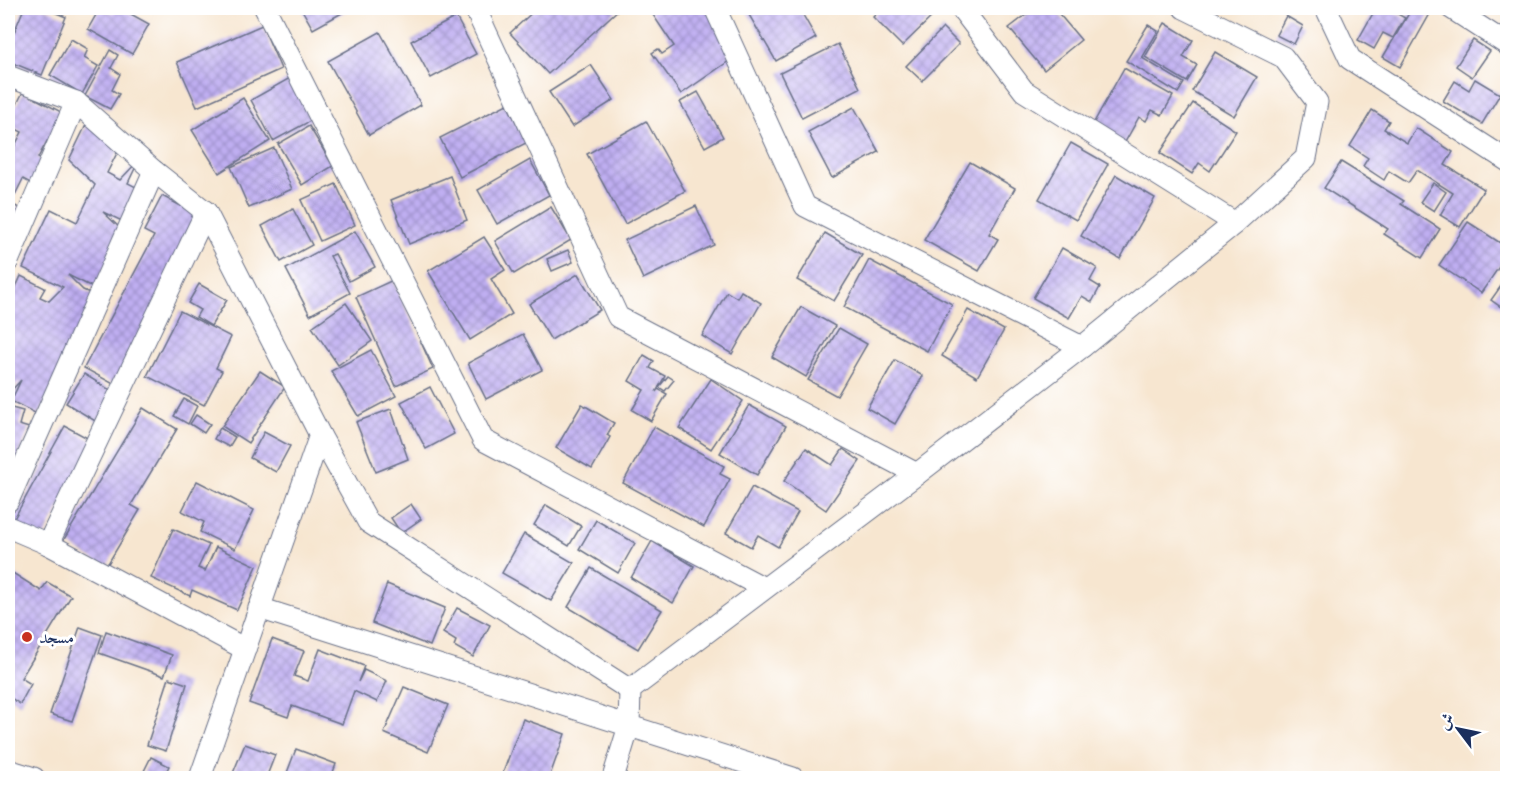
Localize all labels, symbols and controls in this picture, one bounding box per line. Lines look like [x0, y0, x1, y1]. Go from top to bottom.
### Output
place label: مسجد [39, 626, 74, 649]
marker: مسجد [20, 630, 34, 644]
north arrow [1428, 699, 1488, 759]
text: ش [1433, 710, 1459, 734]

